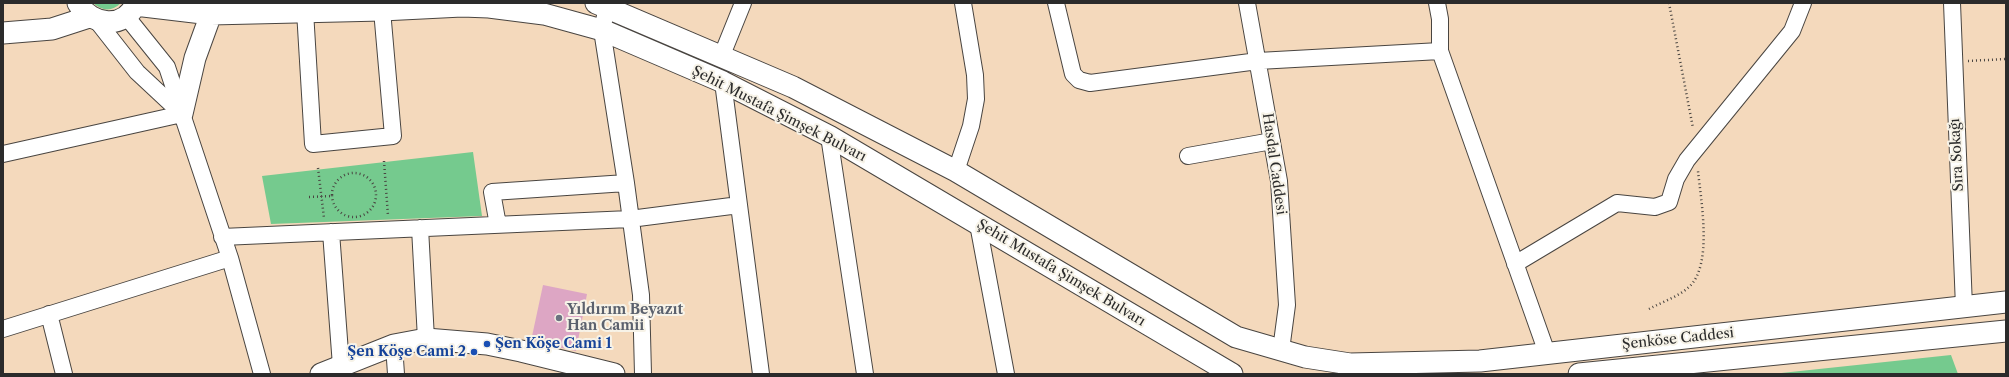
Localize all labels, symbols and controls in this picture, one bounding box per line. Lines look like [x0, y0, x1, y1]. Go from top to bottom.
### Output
street label: Şehit Mustafa Şimşek Bulvarı [689, 63, 869, 165]
street label: Hasdal Caddesi [1259, 112, 1289, 216]
street label: Sıra Sokağı [1947, 118, 1967, 192]
street label: Şehit Mustafa Şimşek Bulvarı [974, 216, 1148, 330]
place label: Yıldırım Beyazıt Han Camii [567, 302, 683, 334]
marker: Yıldırım Beyazıt Han Camii [554, 313, 564, 323]
street label: Şenköse Caddesi [1621, 325, 1735, 353]
place label: Şen Köşe Cami 1 [495, 336, 612, 352]
marker: Şen Köşe Cami 1 [482, 339, 492, 349]
place label: Şen Köşe Cami 2 [347, 344, 466, 360]
marker: Şen Köşe Cami 2 [469, 347, 479, 357]

